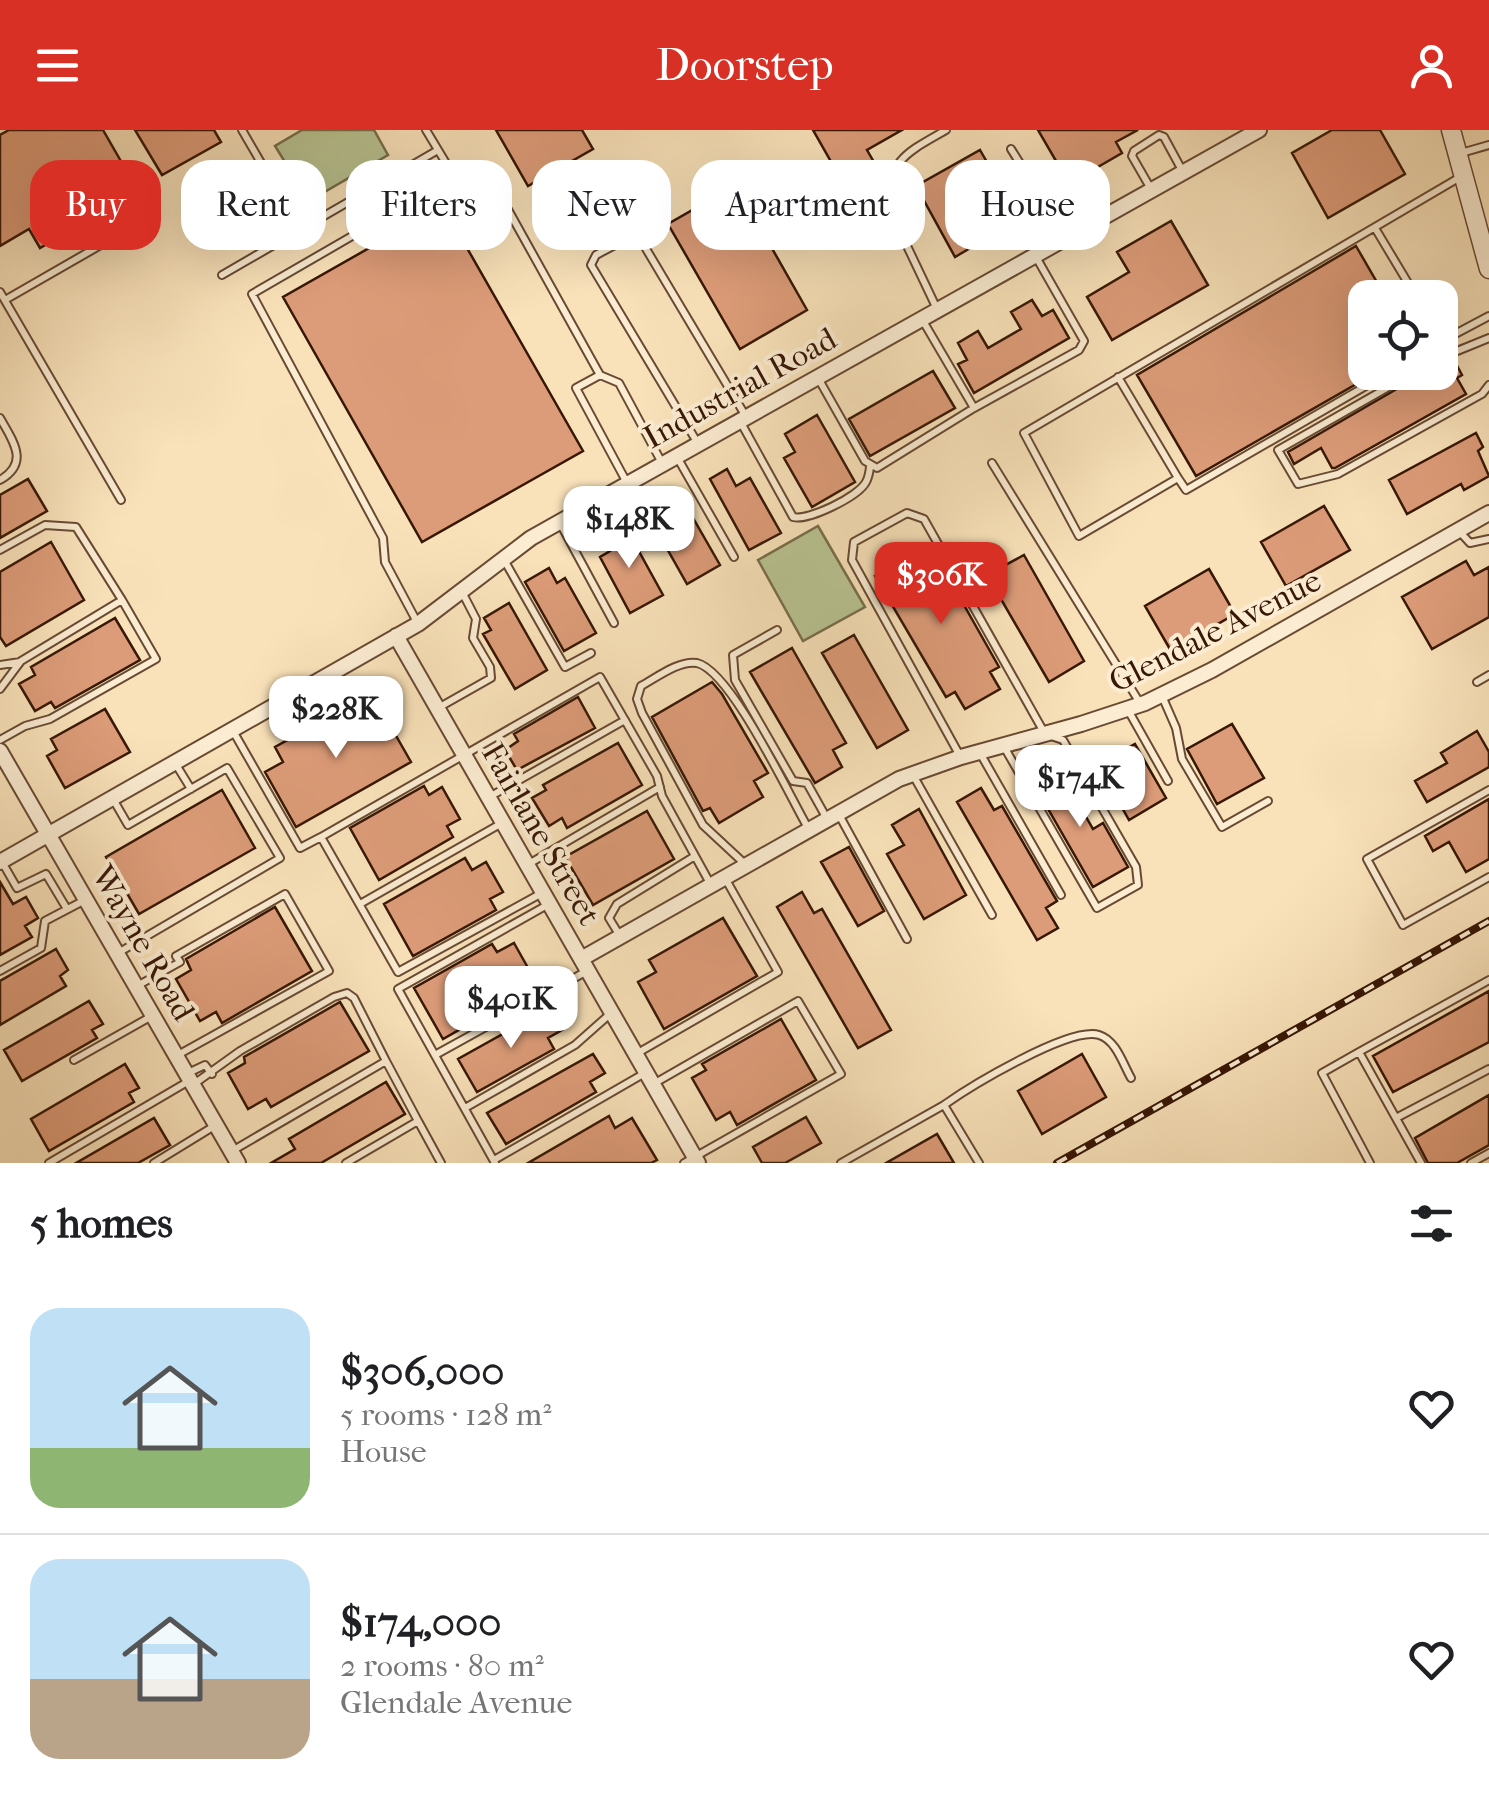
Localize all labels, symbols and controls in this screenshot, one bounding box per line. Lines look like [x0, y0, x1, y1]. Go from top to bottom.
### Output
icon: menu [30, 38, 85, 93]
icon: person [1404, 38, 1459, 93]
text: Doorstep [655, 39, 834, 92]
chip: Buy [30, 160, 161, 250]
chip: Rent [181, 160, 326, 250]
chip: Filters [346, 160, 512, 250]
chip: New [532, 160, 671, 250]
chip: Apartment [691, 160, 925, 250]
chip: House [945, 160, 1110, 250]
map controls [1348, 280, 1458, 390]
button: locate [1348, 280, 1458, 390]
street label: Industrial Road [637, 320, 843, 456]
pin: $148K [559, 486, 699, 571]
text: $148K [585, 500, 673, 537]
pin: $306K [871, 542, 1011, 627]
text: $306K [897, 556, 985, 593]
street label: Glendale Avenue [1103, 562, 1327, 700]
pin: $228K [266, 676, 406, 761]
text: $228K [291, 690, 381, 727]
street label: Fairlane Street [474, 736, 608, 932]
pin: $174K [1010, 745, 1150, 830]
text: $174K [1037, 759, 1123, 796]
street label: Wayne Road [83, 858, 203, 1028]
pin: $401K [441, 966, 581, 1051]
text: $401K [467, 980, 555, 1017]
icon: filters [1404, 1196, 1459, 1251]
text: 5 homes [30, 1199, 173, 1248]
text: $306,000 [340, 1347, 504, 1396]
icon: home [110, 1348, 230, 1468]
icon: heart [1404, 1381, 1459, 1436]
text: 5 rooms · 128 m² [340, 1396, 551, 1433]
text: House [340, 1433, 427, 1470]
text: $174,000 [340, 1598, 501, 1647]
icon: home [110, 1599, 230, 1719]
icon: heart [1404, 1632, 1459, 1687]
text: 2 rooms · 80 m² [340, 1647, 544, 1684]
text: Glendale Avenue [340, 1684, 572, 1721]

